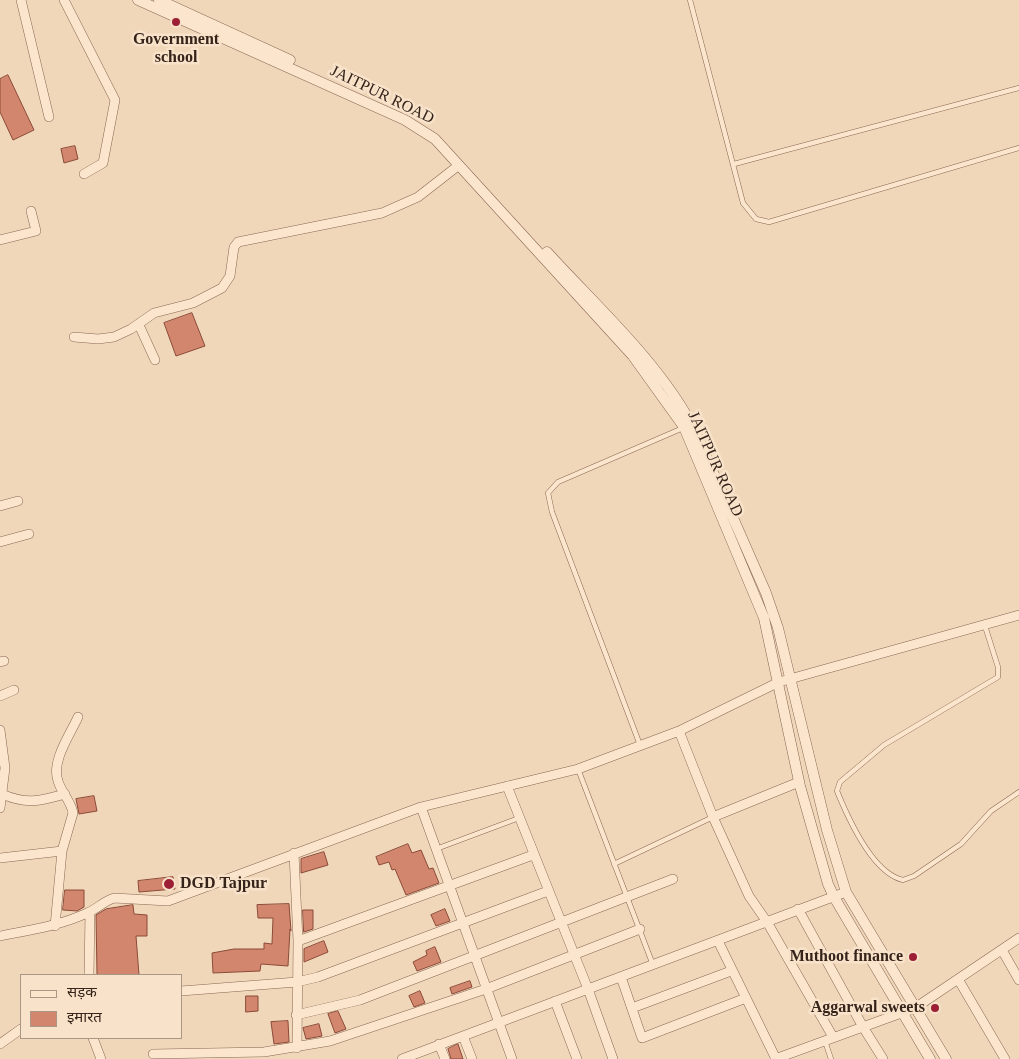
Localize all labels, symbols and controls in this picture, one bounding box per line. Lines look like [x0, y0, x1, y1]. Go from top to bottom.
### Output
marker: Government school [170, 16, 182, 28]
place label: Government school [133, 30, 219, 68]
street label: JAITPUR ROAD [327, 62, 437, 128]
street label: JAITPUR ROAD [683, 408, 747, 520]
place label: DGD Tajpur [180, 874, 267, 894]
marker: DGD Tajpur [162, 877, 176, 891]
place label: Muthoot finance [790, 947, 903, 967]
marker: Muthoot finance [907, 951, 919, 963]
legend [20, 974, 182, 1039]
text: सड़क [67, 984, 97, 1000]
place label: Aggarwal sweets [811, 998, 925, 1018]
marker: Aggarwal sweets [929, 1002, 941, 1014]
text: इमारत [67, 1009, 102, 1025]

